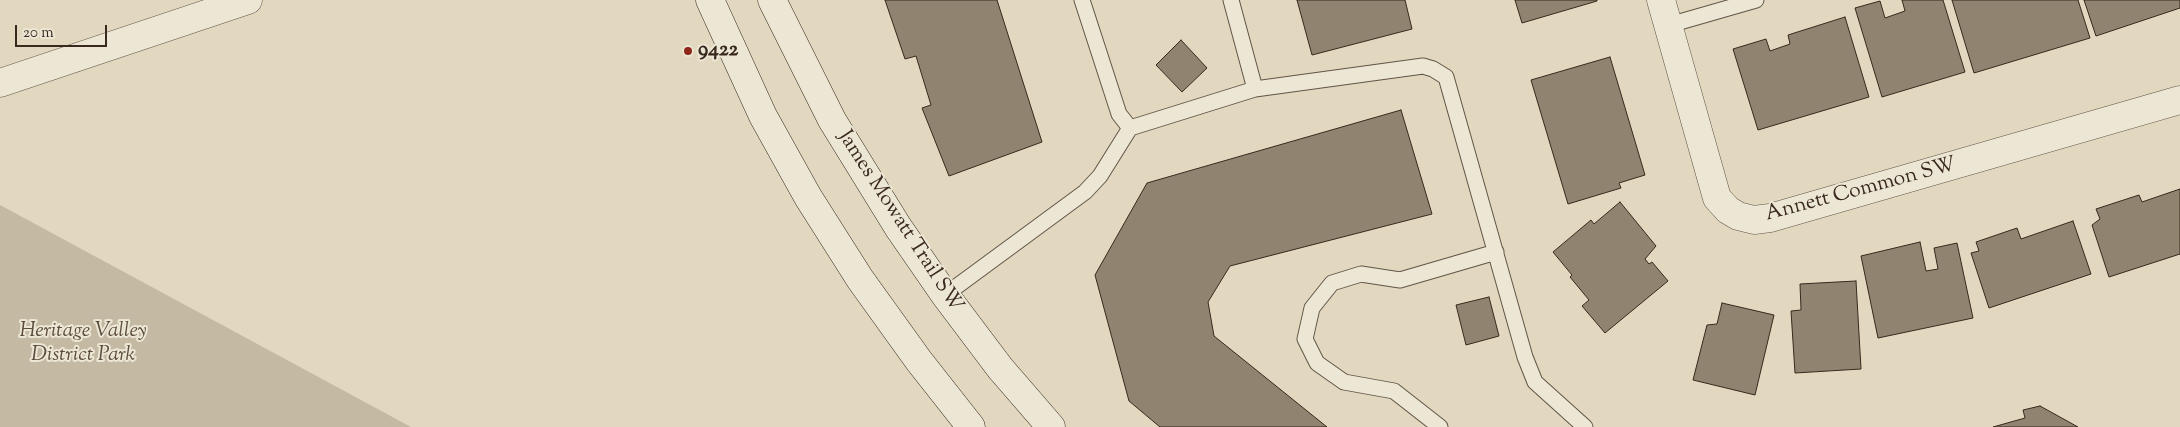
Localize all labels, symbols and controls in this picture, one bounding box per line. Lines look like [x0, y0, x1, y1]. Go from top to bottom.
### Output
scale bar [18, 15, 110, 47]
text: 20 m [23, 23, 54, 44]
place label: 9422 [698, 38, 738, 64]
marker: 9422 [682, 45, 694, 57]
street label: James Mowatt Trail SW [831, 126, 967, 318]
street label: Annett Common SW [1763, 153, 1959, 229]
park label: Heritage Valley District Park [20, 319, 146, 369]

